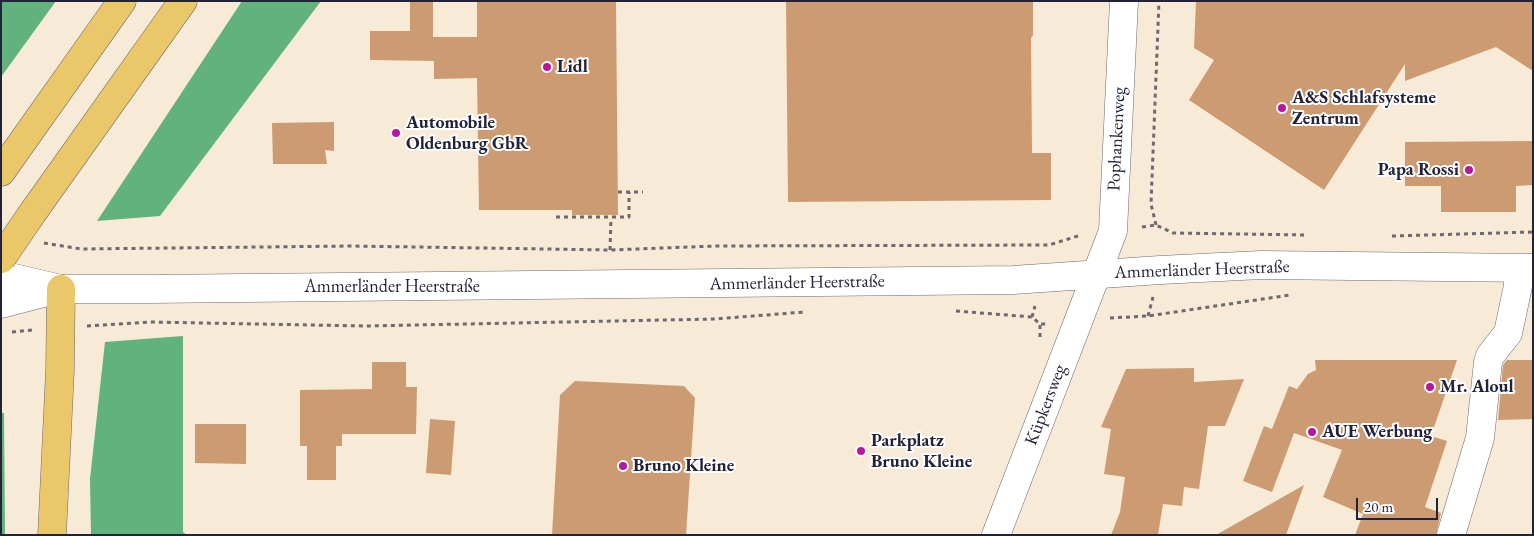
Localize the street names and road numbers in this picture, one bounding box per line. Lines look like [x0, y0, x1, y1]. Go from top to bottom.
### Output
street label: Pophankenweg [1103, 86, 1131, 192]
street label: Ammerländer Heerstraße [1114, 256, 1290, 284]
street label: Ammerländer Heerstraße [709, 271, 885, 295]
street label: Ammerländer Heerstraße [304, 276, 480, 298]
street label: Küpkersweg [1021, 362, 1071, 448]

